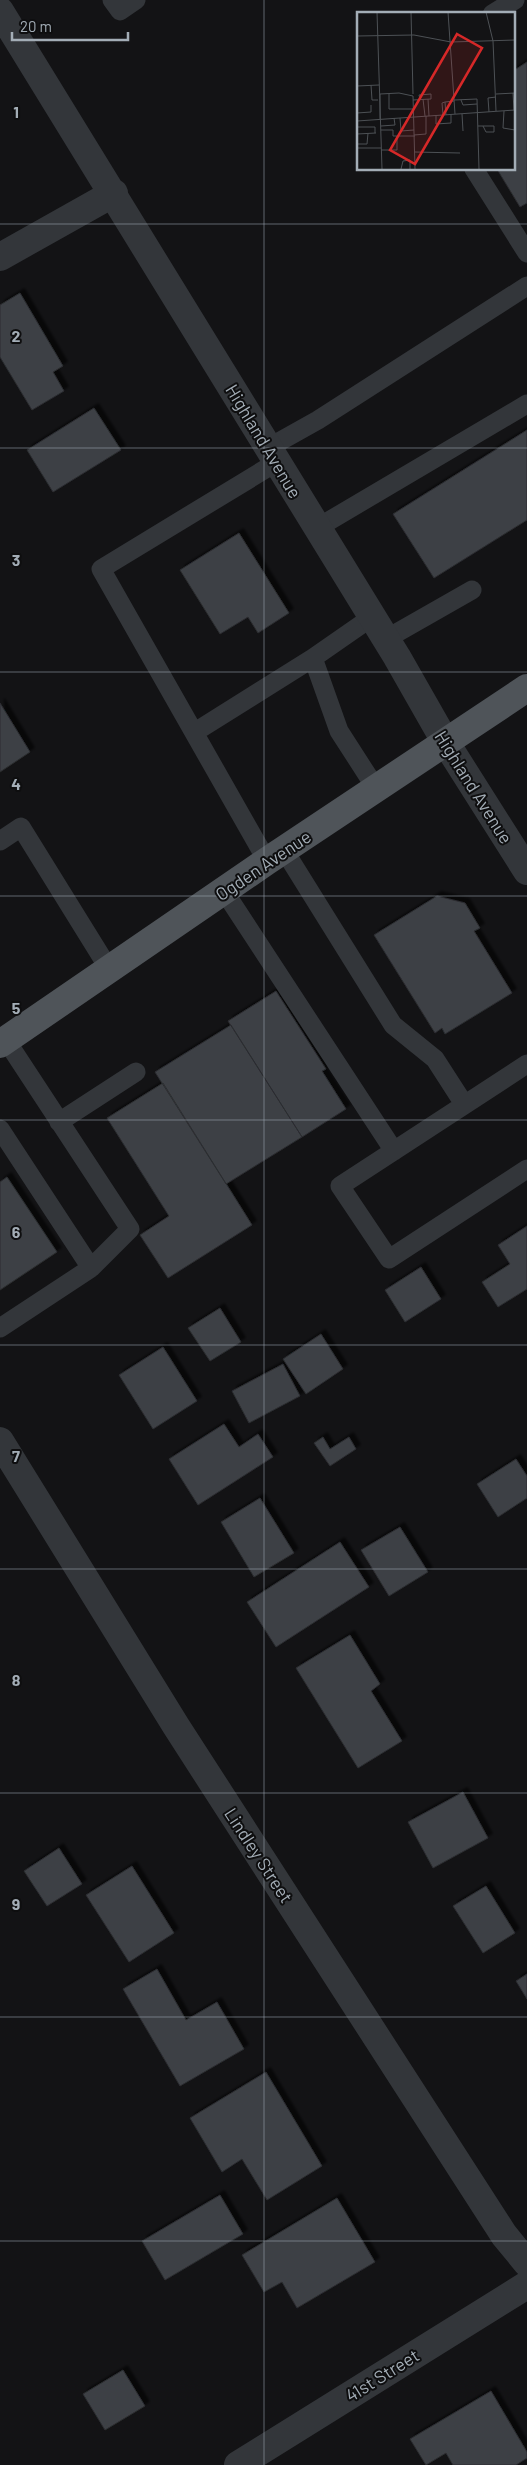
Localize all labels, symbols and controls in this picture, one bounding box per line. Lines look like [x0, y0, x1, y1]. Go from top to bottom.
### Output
scale bar [12, 10, 129, 42]
inset map [357, 12, 514, 170]
text: 20 m [20, 17, 52, 35]
text: 1 [13, 102, 19, 121]
text: 2 [12, 326, 21, 345]
street label: Highland Avenue [221, 380, 307, 502]
text: 3 [12, 550, 20, 569]
street label: Highland Avenue [430, 726, 518, 848]
text: 4 [11, 774, 21, 793]
street label: Ogden Avenue [211, 825, 315, 905]
text: 5 [12, 998, 21, 1017]
text: 6 [12, 1222, 21, 1241]
text: 7 [12, 1446, 20, 1465]
text: 8 [12, 1670, 21, 1689]
street label: Lindley Street [220, 1803, 298, 1907]
text: 9 [12, 1894, 20, 1913]
street label: 41st Street [341, 2344, 423, 2406]

